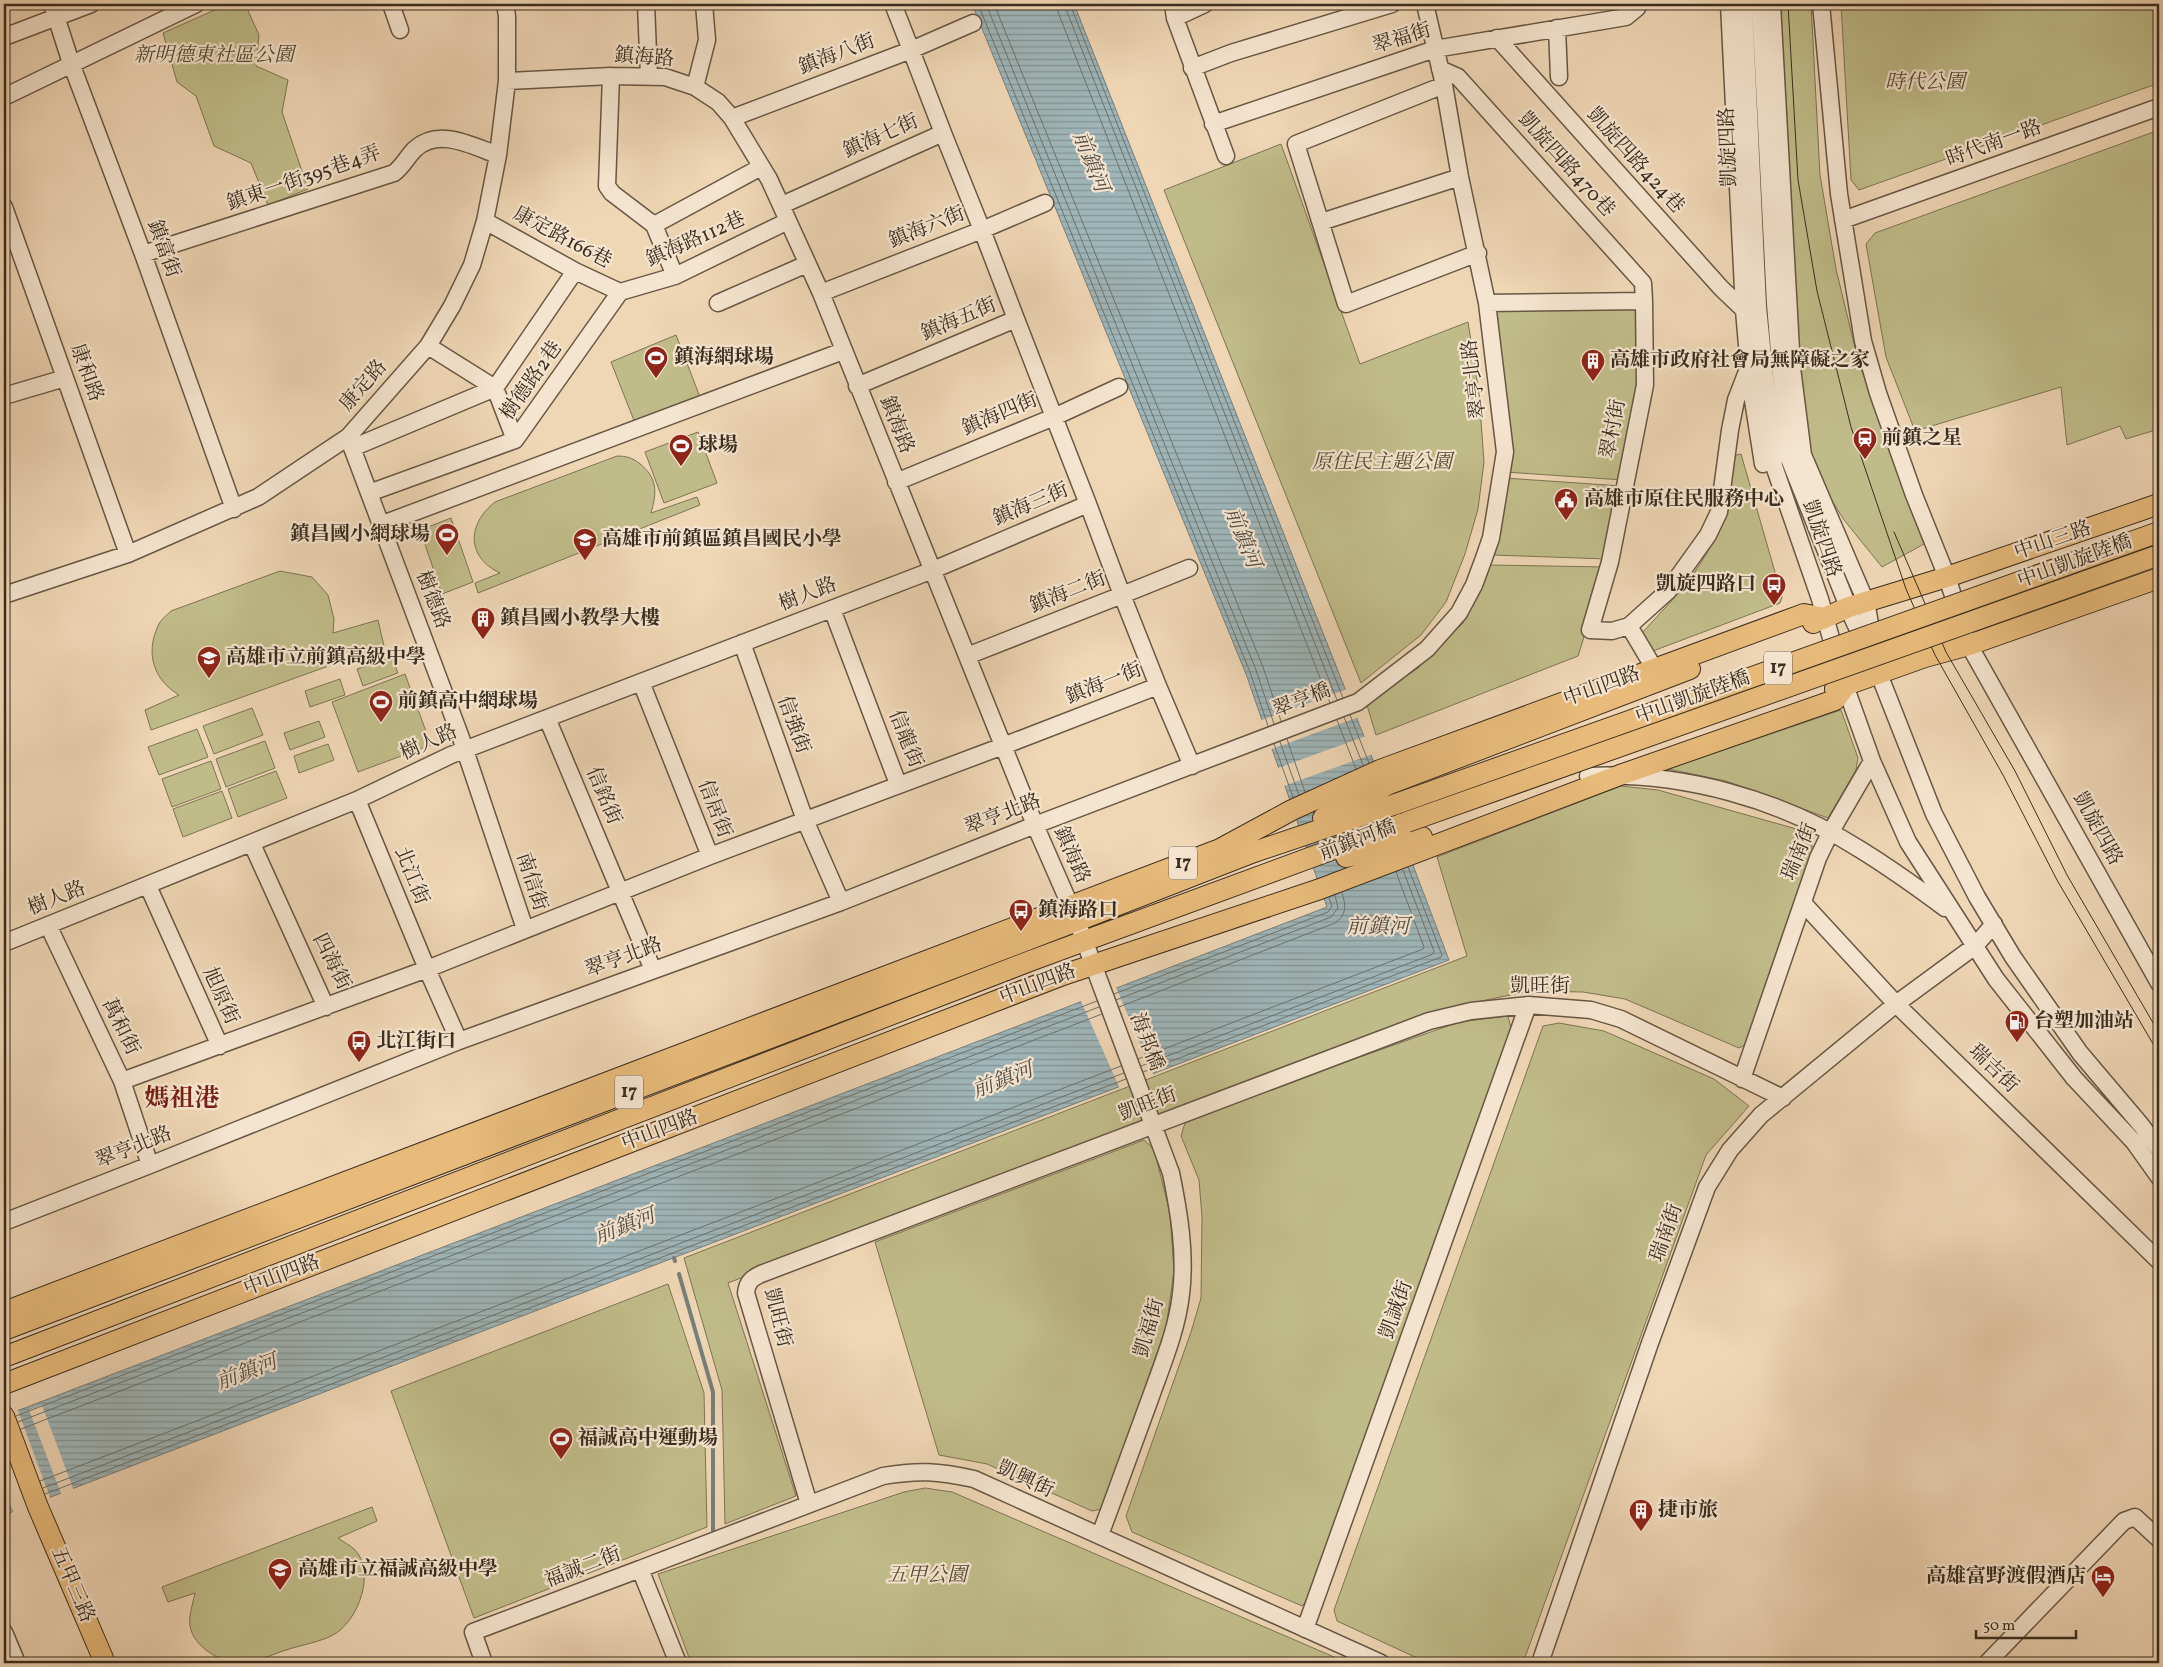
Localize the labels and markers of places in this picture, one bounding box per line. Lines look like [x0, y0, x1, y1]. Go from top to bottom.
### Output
place label: 鎮海網球場 [674, 344, 774, 372]
sports icon: 鎮海網球場 [643, 345, 669, 379]
place label: 高雄市政府社會局無障礙之家 [1610, 347, 1870, 375]
building icon: 高雄市政府社會局無障礙之家 [1580, 348, 1606, 382]
place label: 前鎮之星 [1882, 425, 1962, 453]
station icon: 前鎮之星 [1852, 426, 1878, 460]
place label: 球場 [698, 432, 738, 460]
sports icon: 球場 [668, 433, 694, 467]
place label: 高雄市原住民服務中心 [1584, 486, 1784, 514]
public building icon: 高雄市原住民服務中心 [1553, 487, 1579, 521]
place label: 鎮昌國小網球場 [290, 521, 430, 549]
sports icon: 鎮昌國小網球場 [434, 522, 460, 556]
place label: 高雄市前鎮區鎮昌國民小學 [602, 526, 842, 554]
school or university icon: 高雄市前鎮區鎮昌國民小學 [572, 527, 598, 561]
place label: 凱旋四路口 [1656, 571, 1756, 599]
bus stop icon: 凱旋四路口 [1761, 572, 1787, 606]
place label: 鎮昌國小教學大樓 [500, 605, 660, 633]
building icon: 鎮昌國小教學大樓 [470, 606, 496, 640]
place label: 高雄市立前鎮高級中學 [226, 644, 426, 672]
school or university icon: 高雄市立前鎮高級中學 [196, 645, 222, 679]
place label: 前鎮高中網球場 [398, 688, 538, 716]
sports icon: 前鎮高中網球場 [368, 689, 394, 723]
place label: 鎮海路口 [1038, 897, 1118, 925]
bus stop icon: 鎮海路口 [1008, 898, 1034, 932]
place label: 台塑加油站 [2034, 1008, 2134, 1036]
fuel station icon: 台塑加油站 [2004, 1009, 2030, 1043]
place label: 北江街口 [376, 1028, 456, 1056]
bus stop icon: 北江街口 [346, 1029, 372, 1063]
place label: 福誠高中運動場 [578, 1425, 718, 1453]
sports icon: 福誠高中運動場 [548, 1426, 574, 1460]
place label: 捷市旅 [1658, 1497, 1718, 1525]
building icon: 捷市旅 [1628, 1498, 1654, 1532]
place label: 高雄市立福誠高級中學 [298, 1556, 498, 1584]
school or university icon: 高雄市立福誠高級中學 [267, 1557, 293, 1591]
place label: 高雄富野渡假酒店 [1926, 1563, 2086, 1591]
hotel icon: 高雄富野渡假酒店 [2090, 1564, 2116, 1598]

